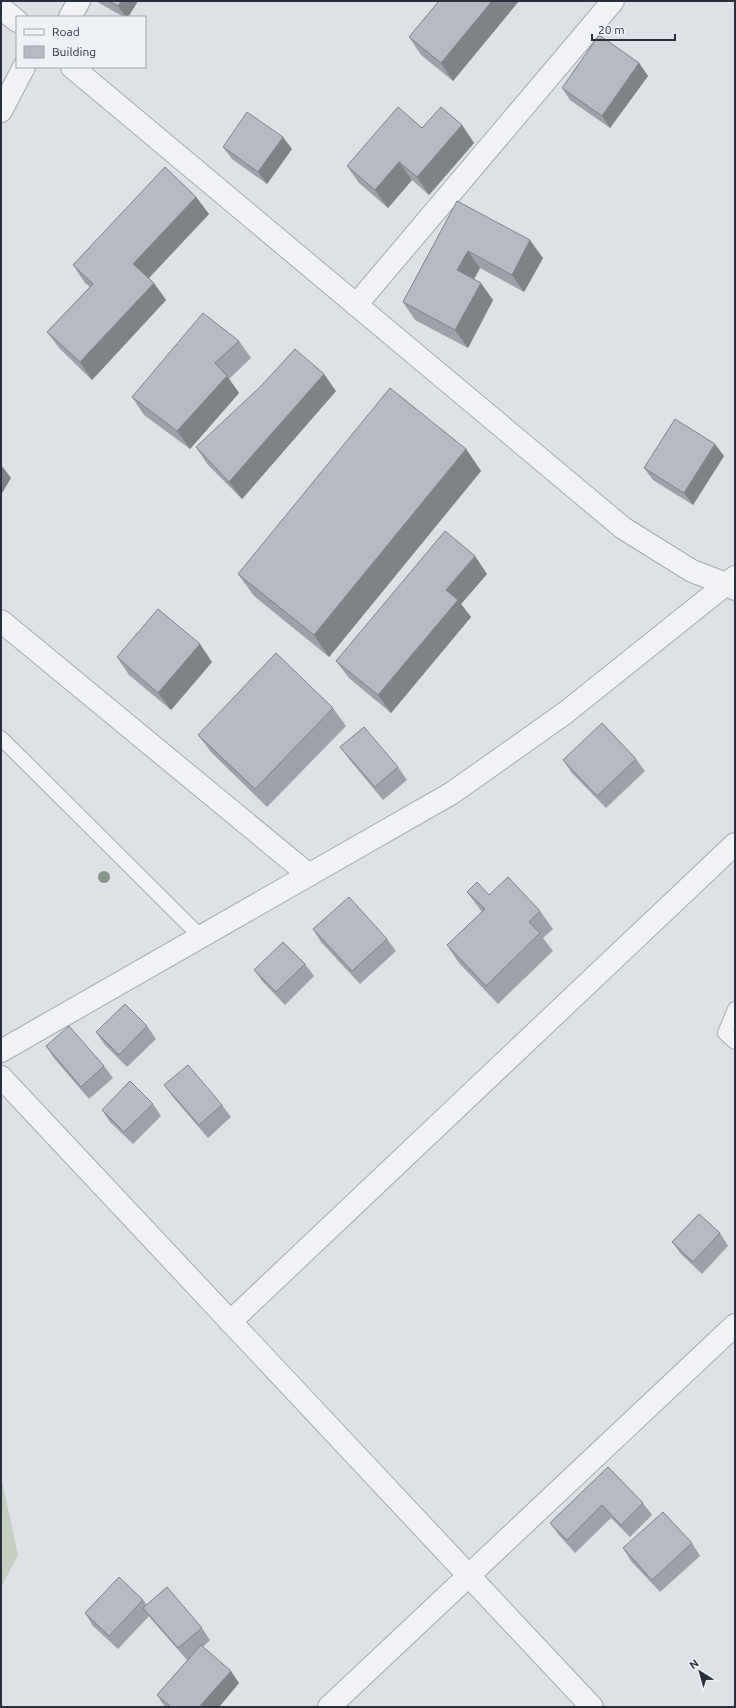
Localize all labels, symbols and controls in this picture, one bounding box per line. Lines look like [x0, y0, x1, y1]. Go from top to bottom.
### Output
legend [16, 16, 146, 68]
scale bar [592, 16, 675, 42]
text: 20 m [598, 23, 625, 36]
text: Road [52, 25, 80, 38]
text: Building [52, 45, 96, 58]
north arrow [680, 1652, 720, 1692]
text: N [687, 1657, 701, 1671]

